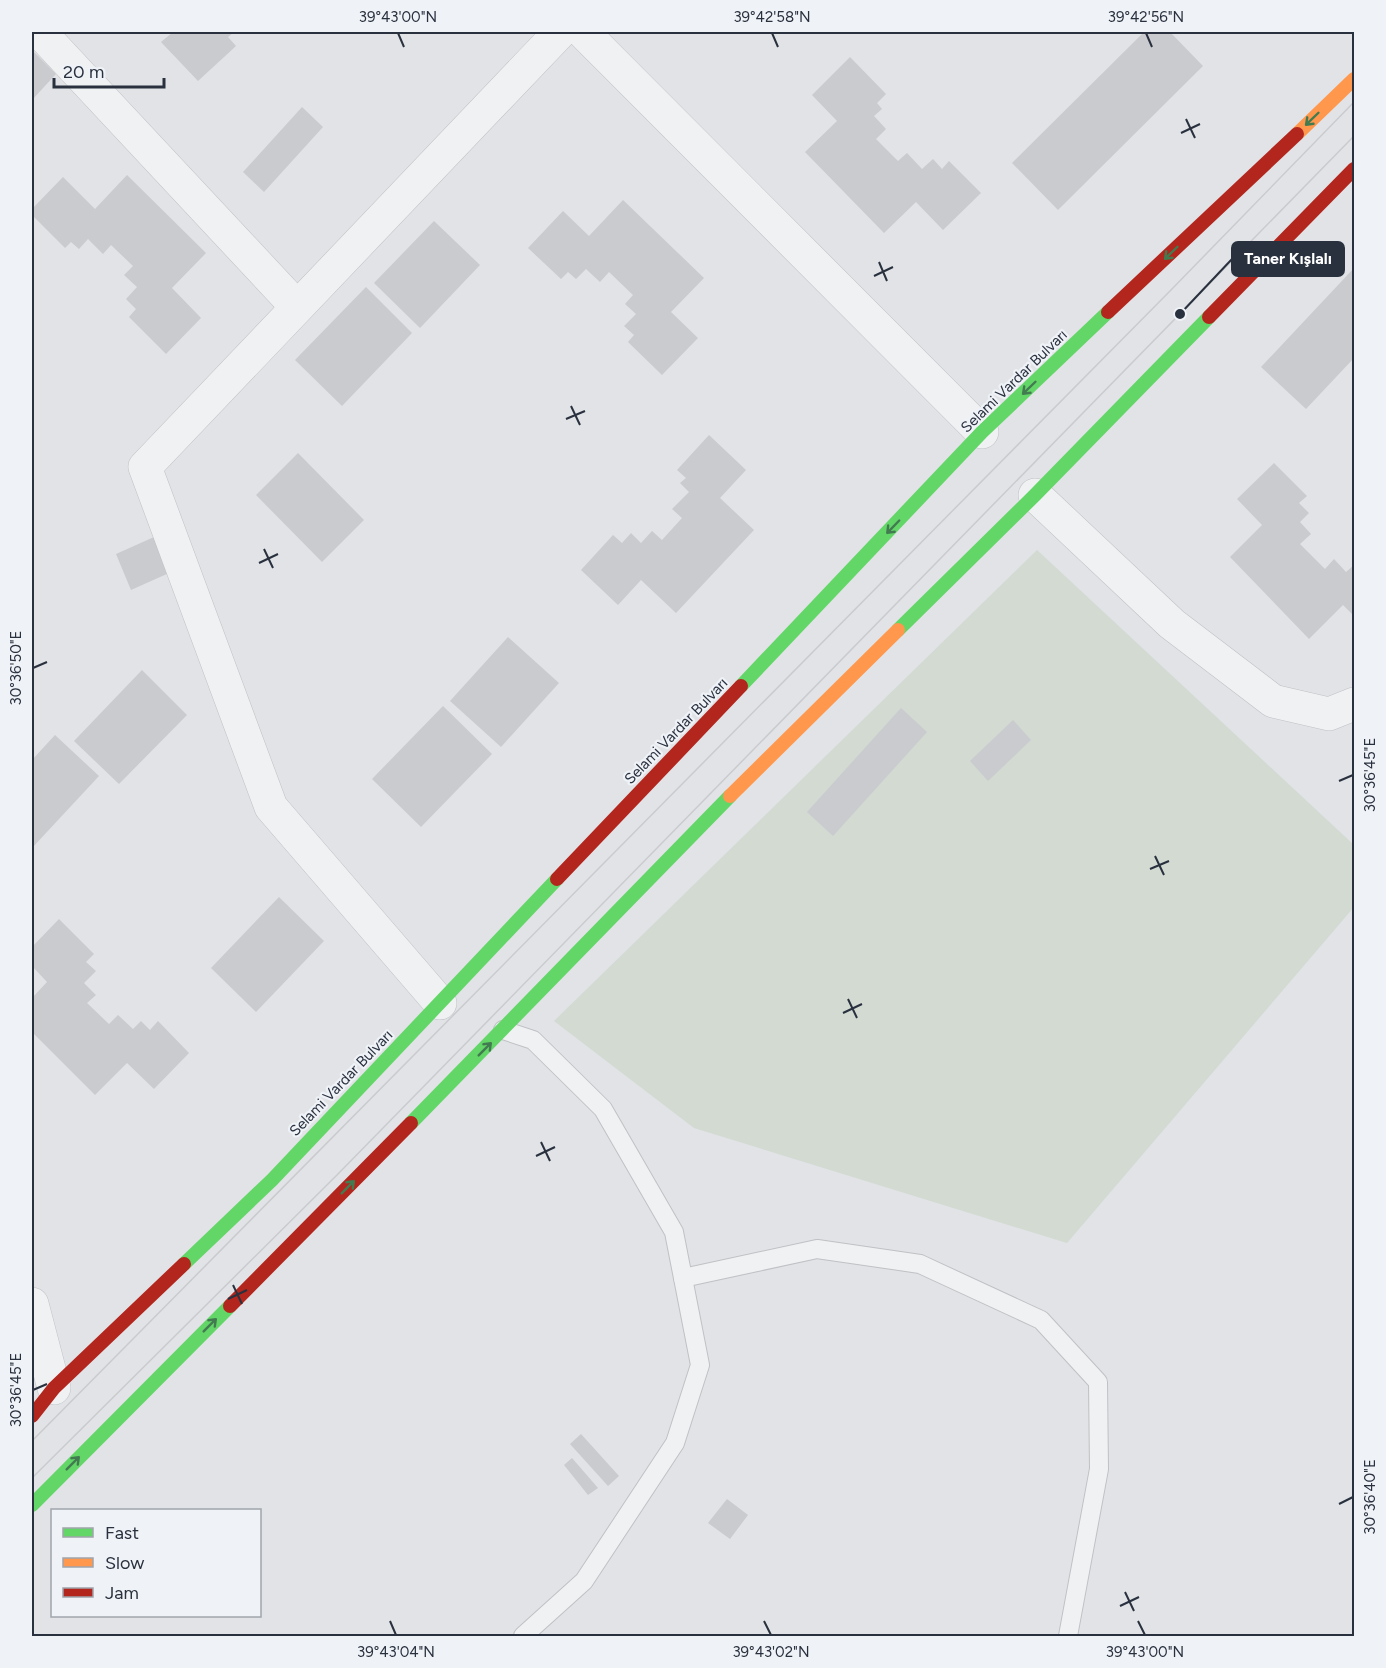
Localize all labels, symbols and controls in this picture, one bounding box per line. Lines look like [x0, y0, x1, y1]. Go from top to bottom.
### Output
text: 39°43'00"N [359, 8, 437, 26]
text: 39°42'58"N [733, 8, 811, 26]
text: 39°42'56"N [1108, 8, 1184, 26]
scale bar [54, 51, 164, 89]
text: 20 m [63, 61, 104, 83]
one-way arrow [1305, 112, 1320, 126]
callout: Taner Kışlalı [1232, 242, 1344, 276]
one-way arrow [1163, 246, 1178, 261]
text: Taner Kışlalı [1244, 249, 1332, 268]
street label: Selami Vardar Bulvarı [957, 326, 1071, 436]
one-way arrow [1022, 381, 1037, 395]
one-way arrow [885, 519, 900, 534]
text: 30°36'50"E [7, 631, 25, 705]
street label: Selami Vardar Bulvarı [621, 674, 731, 788]
text: 30°36'45"E [1361, 738, 1379, 812]
street label: Selami Vardar Bulvarı [286, 1026, 396, 1140]
one-way arrow [478, 1041, 493, 1056]
one-way arrow [340, 1179, 355, 1194]
one-way arrow [203, 1318, 218, 1333]
text: 30°36'45"E [7, 1353, 25, 1427]
one-way arrow [65, 1456, 80, 1471]
text: 30°36'40"E [1361, 1459, 1379, 1535]
legend [51, 1509, 261, 1617]
text: Fast [105, 1522, 139, 1544]
text: Slow [105, 1552, 144, 1574]
text: Jam [105, 1582, 139, 1604]
text: 39°43'04"N [357, 1643, 435, 1661]
text: 39°43'02"N [732, 1643, 810, 1661]
text: 39°43'00"N [1106, 1643, 1184, 1661]

